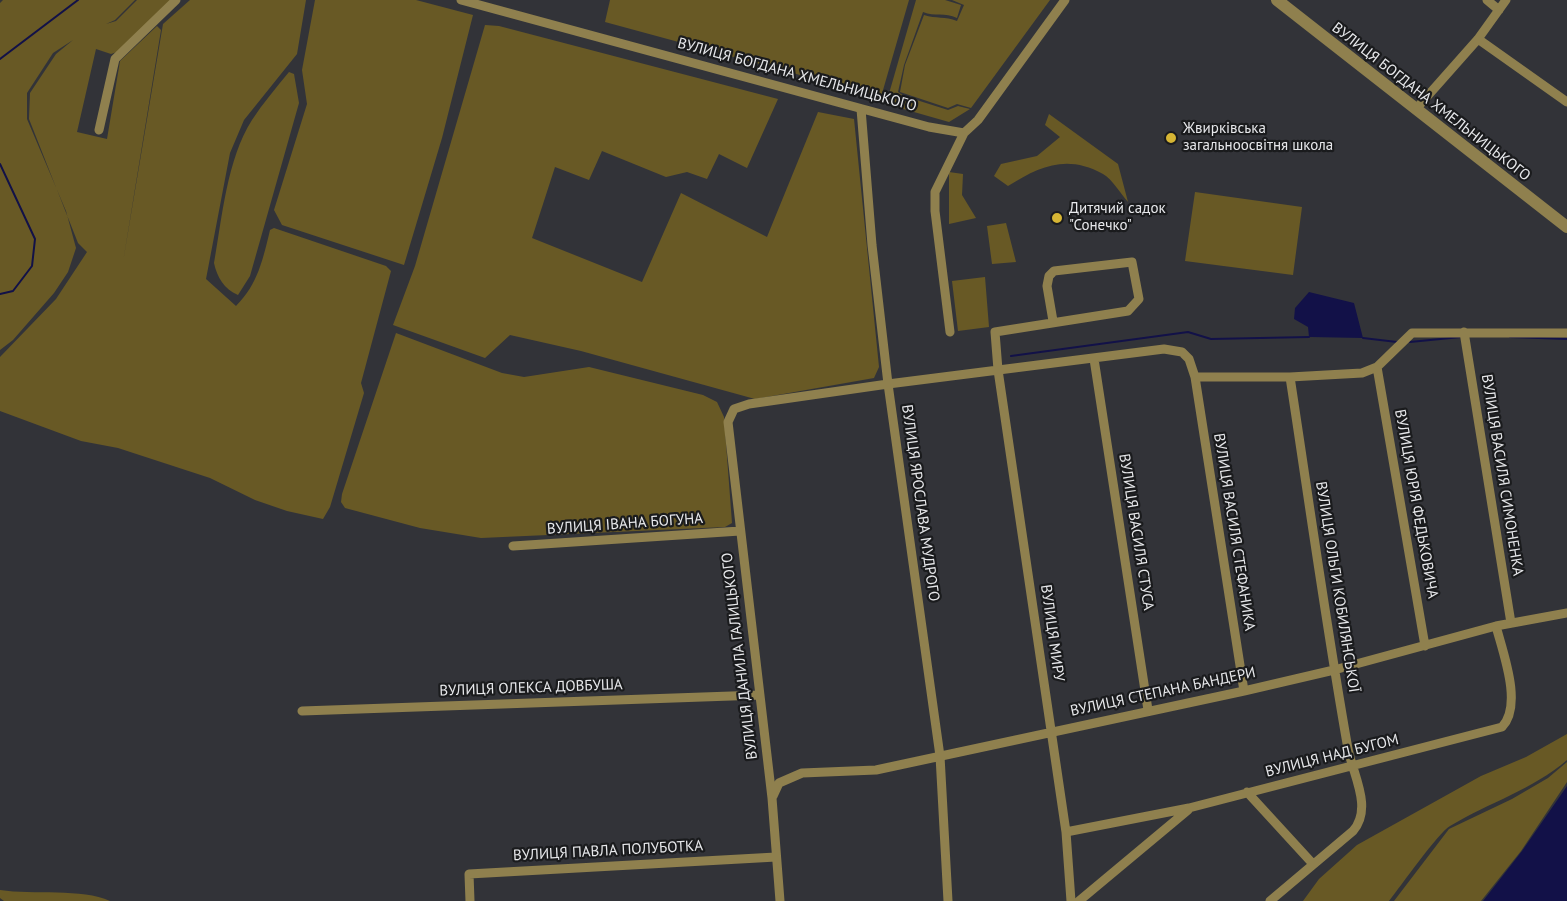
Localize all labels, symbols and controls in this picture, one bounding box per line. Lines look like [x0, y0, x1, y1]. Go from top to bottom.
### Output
street label: ВУЛИЦЯ БОГДАНА ХМЕЛЬНИЦЬКОГО [1328, 19, 1534, 185]
street label: ВУЛИЦЯ БОГДАНА ХМЕЛЬНИЦЬКОГО [675, 34, 919, 116]
place label: Жвирківська загальноосвітня школа [1183, 120, 1333, 155]
marker: Жвирківська загальноосвітня школа [1164, 131, 1178, 145]
place label: Дитячий садок "Сонечко" [1069, 200, 1166, 235]
marker: Дитячий садок "Сонечко" [1050, 211, 1064, 225]
street label: ВУЛИЦЯ ВАСИЛЯ СИМОНЕНКА [1477, 373, 1527, 577]
street label: ВУЛИЦЯ ЯРОСЛАВА МУДРОГО [897, 403, 943, 603]
street label: ВУЛИЦЯ ЮРІЯ ФЕДЬКОВИЧА [1390, 408, 1442, 600]
street label: ВУЛИЦЯ ВАСИЛЯ СТЕФАНИКА [1209, 432, 1259, 632]
street label: ВУЛИЦЯ ВАСИЛЯ СТУСА [1115, 452, 1157, 612]
street label: ВУЛИЦЯ ОЛЬГИ КОБИЛЯНСЬКОЇ [1311, 480, 1363, 694]
street label: ВУЛИЦЯ ІВАНА БОГУНА [546, 510, 704, 538]
street label: ВУЛИЦЯ ДАНИЛА ГАЛИЦЬКОГО [718, 551, 762, 761]
street label: ВУЛИЦЯ МИРУ [1036, 583, 1068, 683]
street label: ВУЛИЦЯ СТЕПАНА БАНДЕРИ [1069, 664, 1257, 720]
street label: ВУЛИЦЯ ОЛЕКСА ДОВБУША [439, 676, 623, 700]
street label: ВУЛИЦЯ НАД БУГОМ [1263, 731, 1401, 781]
street label: ВУЛИЦЯ ПАВЛА ПОЛУБОТКА [513, 837, 703, 865]

